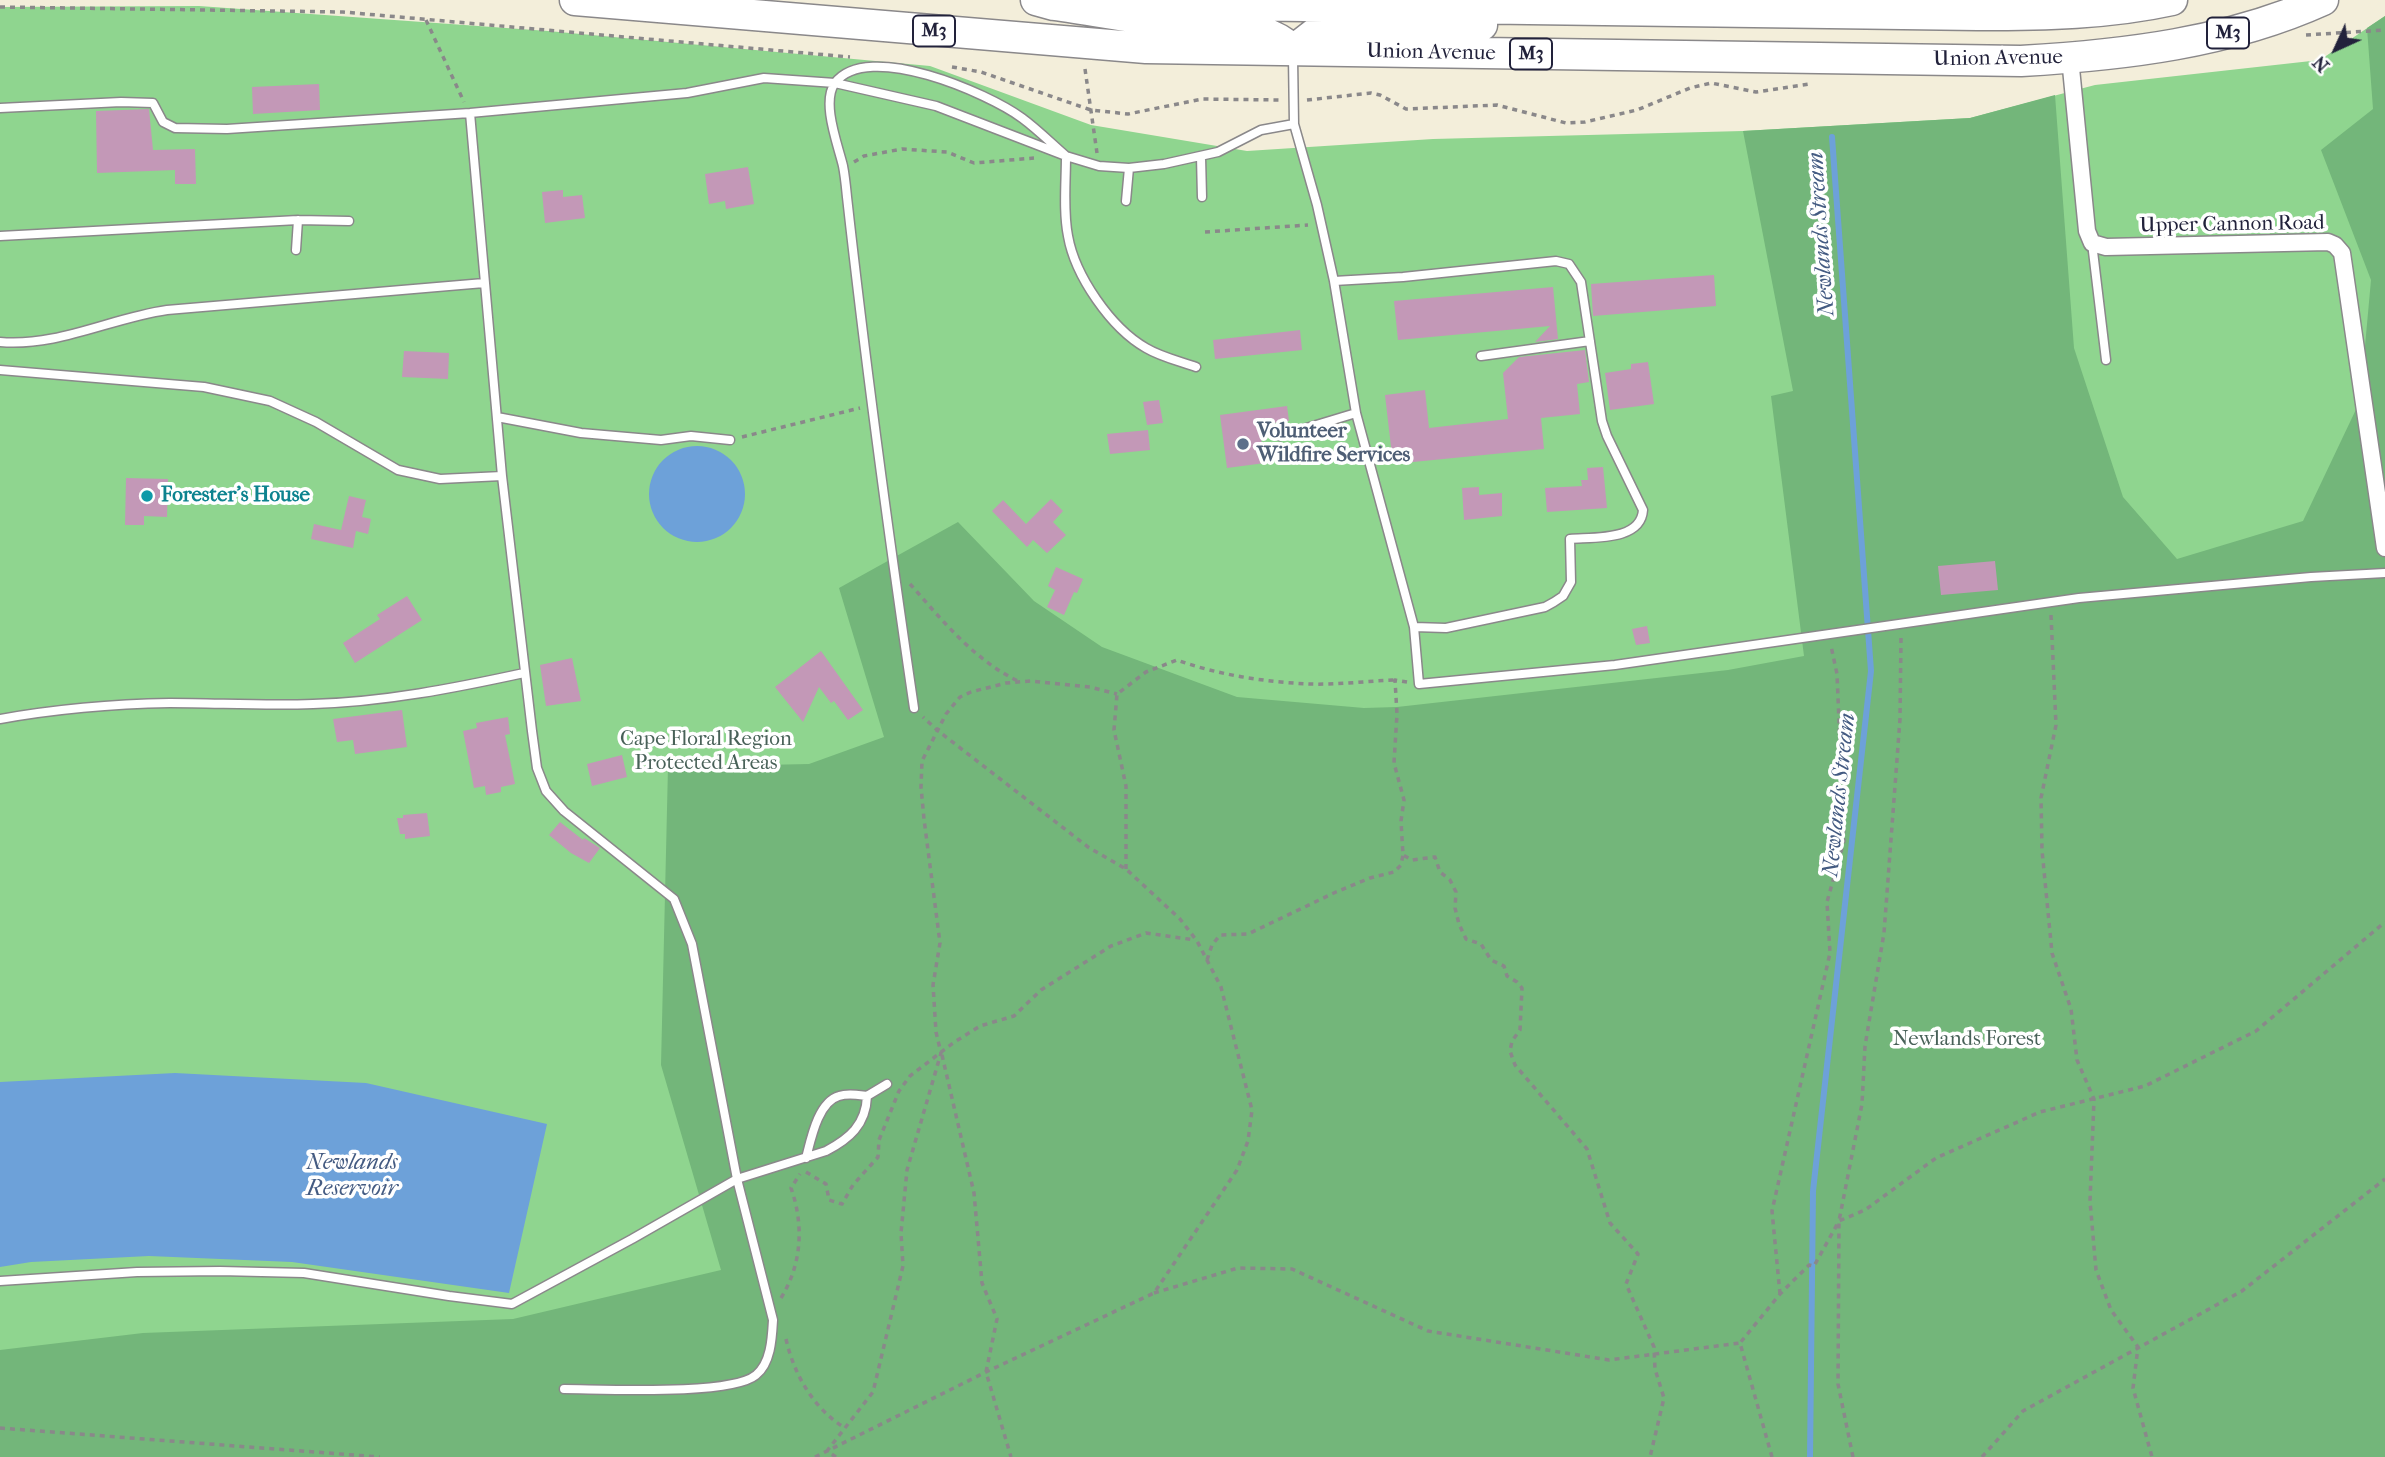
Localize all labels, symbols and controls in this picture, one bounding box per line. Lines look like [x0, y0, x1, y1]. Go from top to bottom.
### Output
north arrow [2301, 14, 2371, 84]
road number: M3 [913, 16, 955, 46]
road number: M3 [2207, 18, 2249, 48]
road number: M3 [1510, 38, 1552, 70]
street label: Union Avenue [1366, 39, 1496, 67]
street label: Union Avenue [1933, 45, 2063, 73]
text: N [2308, 51, 2334, 77]
water label: Newlands Stream [1802, 151, 1842, 317]
street label: Upper Cannon Road [2139, 211, 2325, 239]
place label: Volunteer Wildfire Services [1257, 419, 1410, 469]
marker: Volunteer Wildfire Services [1235, 436, 1251, 452]
place label: Forester's House [161, 483, 310, 509]
marker: Forester's House [139, 488, 155, 504]
water label: Newlands Stream [1818, 712, 1862, 878]
park label: Cape Floral Region Protected Areas [620, 727, 792, 777]
park label: Newlands Forest [1893, 1027, 2041, 1053]
water label: Newlands Reservoir [306, 1149, 398, 1203]

